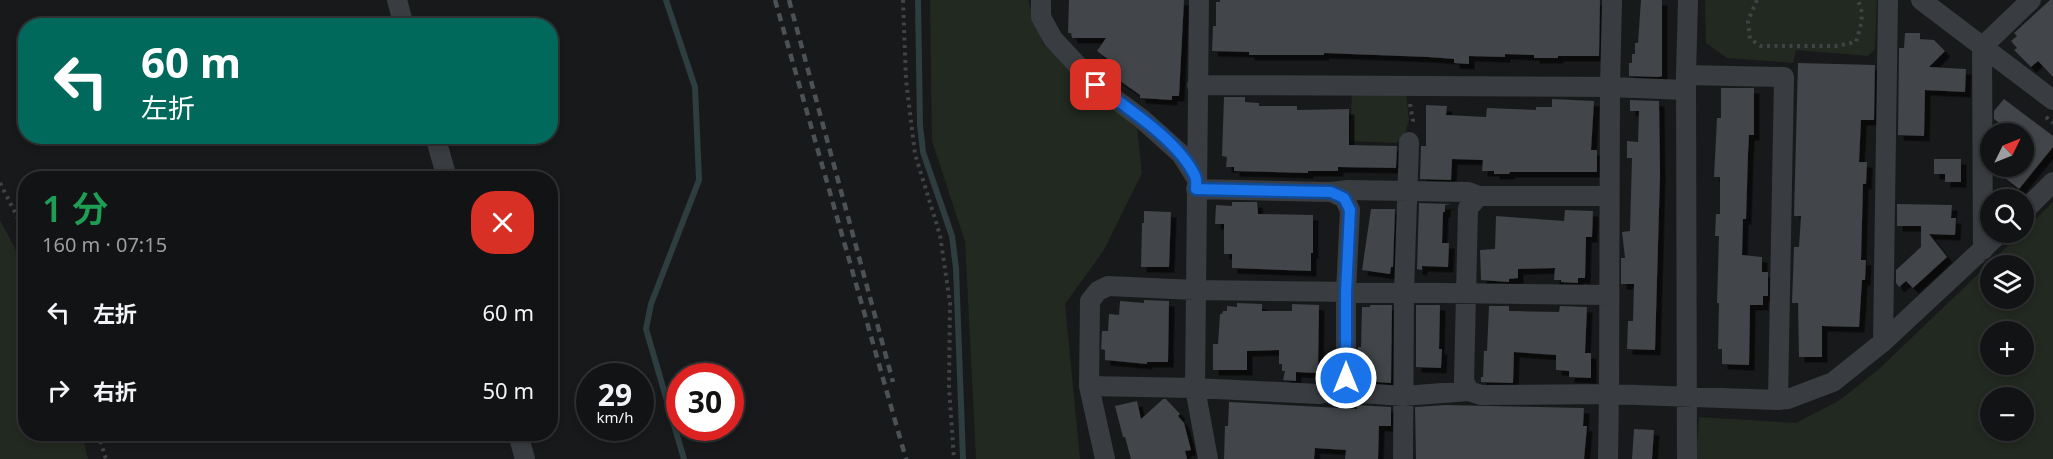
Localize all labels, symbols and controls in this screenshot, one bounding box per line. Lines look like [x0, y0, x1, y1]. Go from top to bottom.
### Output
text: 60 m [141, 33, 241, 90]
icon: left [42, 42, 120, 120]
pin [1070, 59, 1121, 110]
icon: arrive [1079, 68, 1112, 101]
text: 左折 [141, 89, 195, 126]
north arrow [1980, 123, 2034, 177]
map controls [1980, 123, 2034, 441]
text: 1 分 [42, 184, 108, 233]
button: search [1980, 189, 2034, 243]
button: close [471, 191, 534, 254]
text: 160 m · 07:15 [42, 231, 167, 258]
button: layers [1980, 255, 2034, 309]
icon: left [42, 296, 75, 329]
text: 60 m [483, 297, 534, 327]
text: 左折 [93, 298, 137, 328]
button: + [1980, 321, 2034, 375]
position arrow [1314, 346, 1378, 410]
speed limit sign: 30 [666, 363, 744, 441]
icon: right [42, 374, 75, 407]
text: 29 [598, 374, 632, 415]
text: 50 m [483, 375, 534, 405]
text: 右折 [93, 376, 137, 406]
button: − [1980, 387, 2034, 441]
text: km/h [597, 407, 633, 427]

